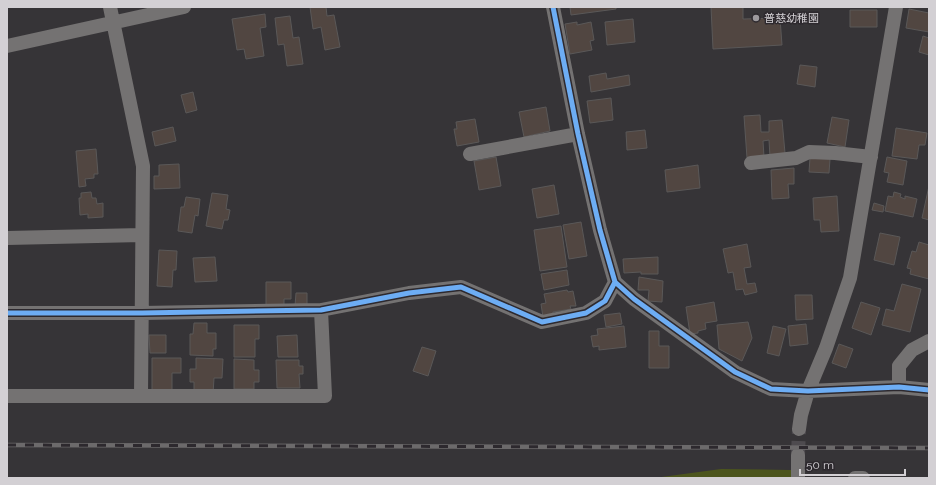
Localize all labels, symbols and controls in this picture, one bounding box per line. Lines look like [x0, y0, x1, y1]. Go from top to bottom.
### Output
place label: 普慈幼稚園 [764, 12, 819, 25]
marker: 普慈幼稚園 [751, 13, 761, 23]
scale bar [800, 451, 905, 477]
text: 50 m [806, 458, 834, 472]

